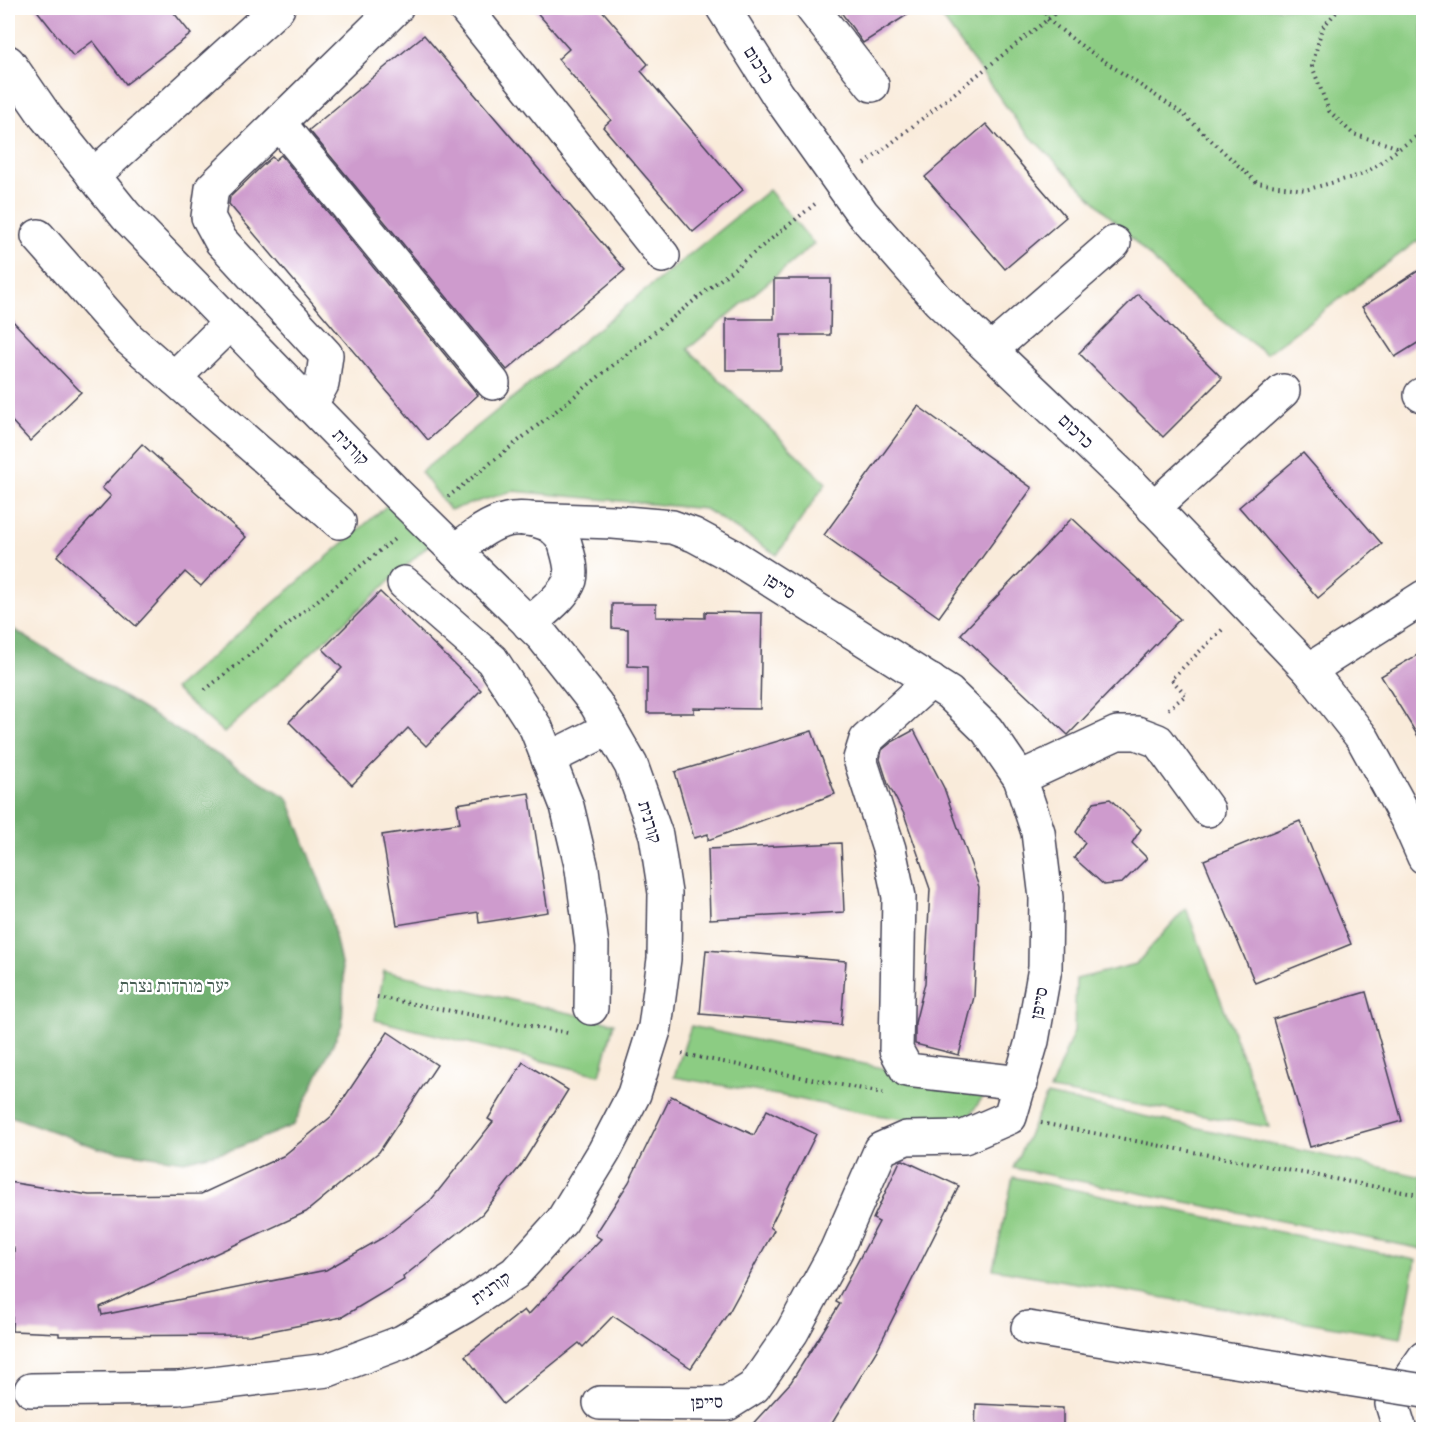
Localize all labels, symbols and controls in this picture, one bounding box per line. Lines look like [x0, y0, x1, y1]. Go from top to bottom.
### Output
street label: כרכום [737, 43, 778, 89]
street label: כרכום [1052, 410, 1097, 454]
street label: קורנית [327, 424, 373, 472]
street label: סייפן [759, 569, 799, 606]
street label: קורנית [631, 798, 666, 847]
park label: יער מורדות נצרת [119, 976, 229, 999]
street label: סייפן [1026, 985, 1055, 1021]
street label: קורנית [467, 1267, 516, 1311]
street label: סייפן [690, 1391, 724, 1416]

